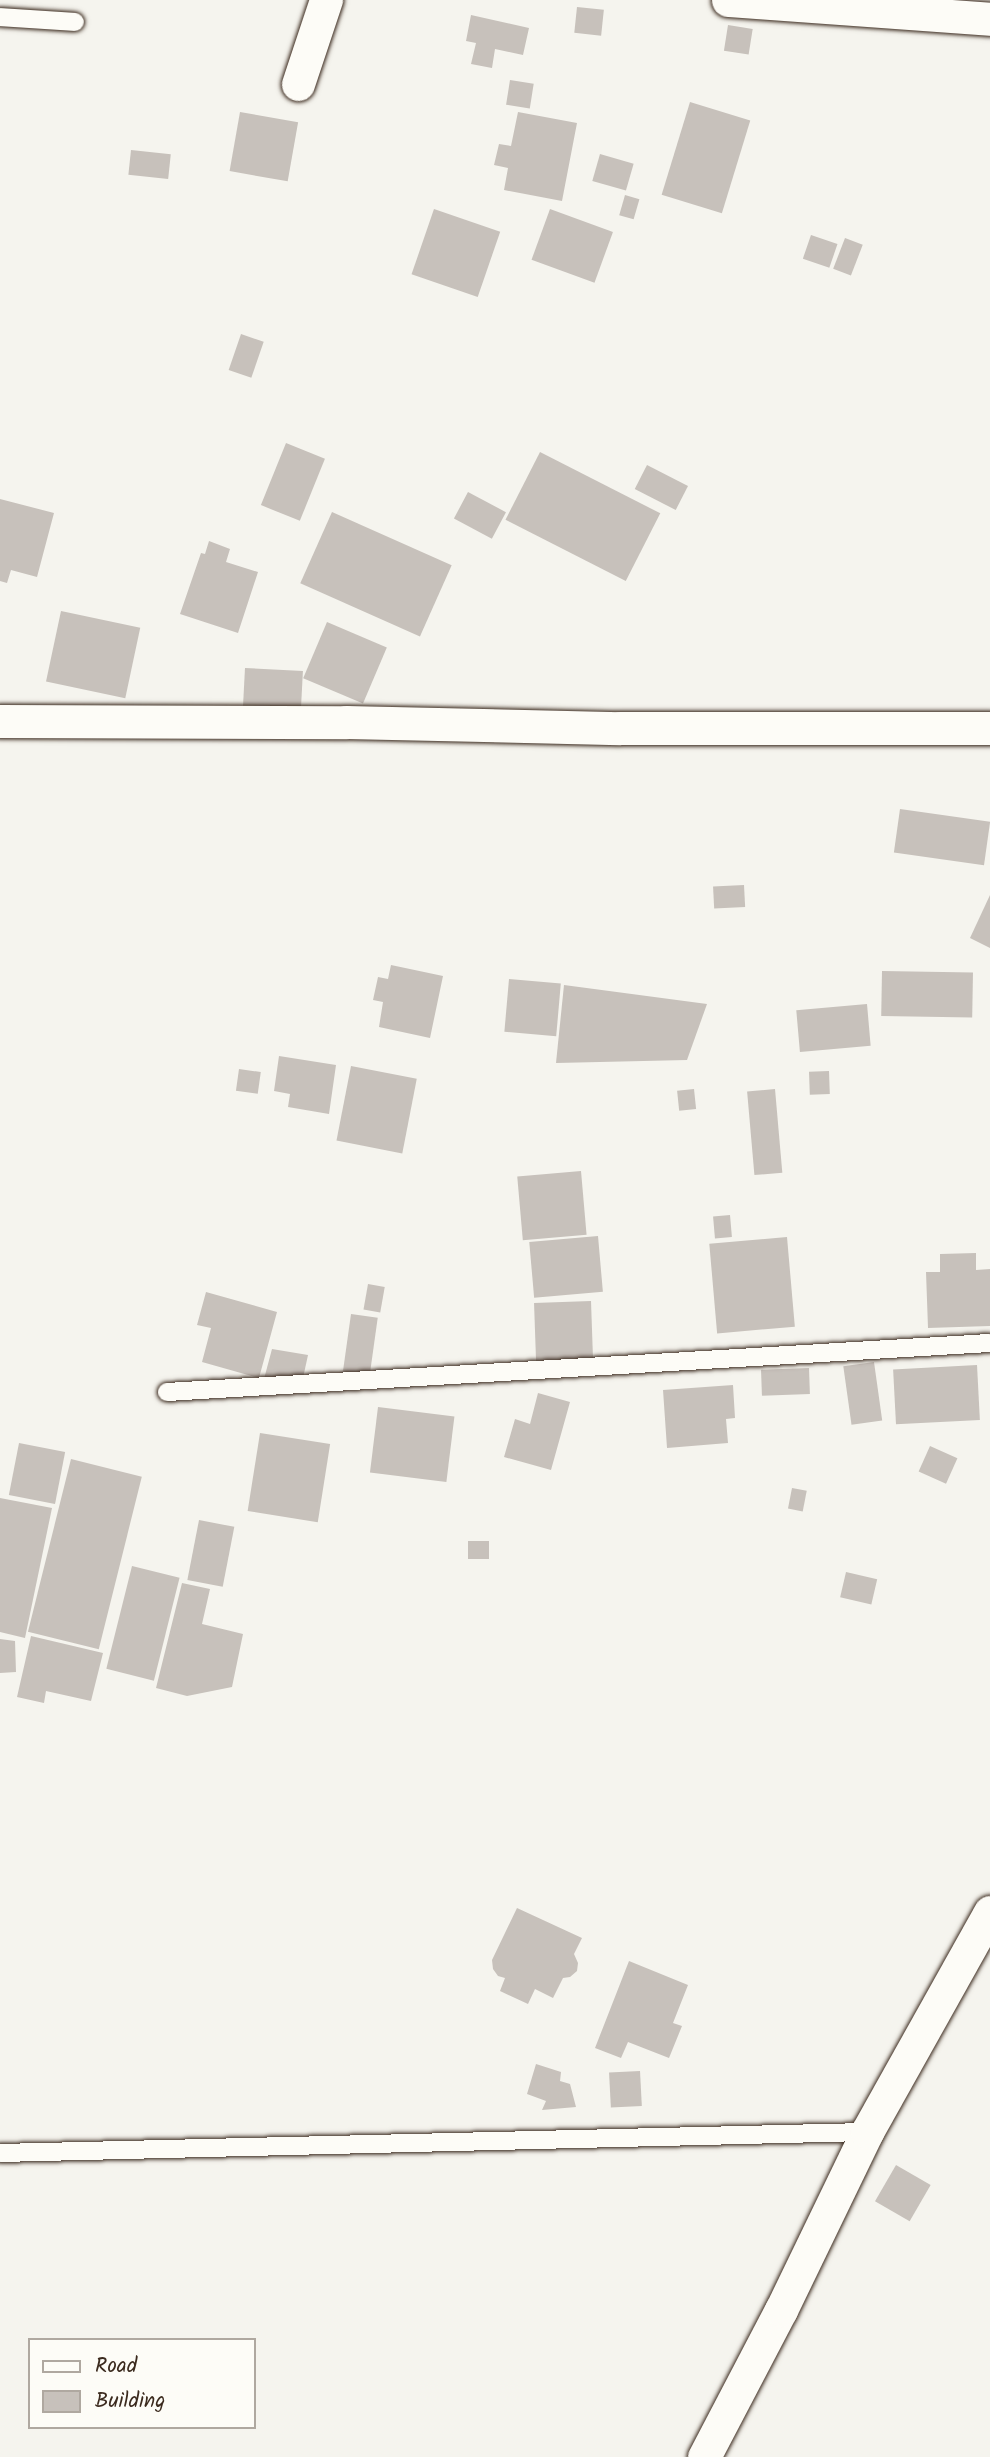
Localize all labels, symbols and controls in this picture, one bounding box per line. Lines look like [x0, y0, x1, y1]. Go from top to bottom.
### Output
legend [28, 2338, 256, 2429]
text: Road [95, 2350, 137, 2383]
text: Building [95, 2385, 165, 2418]

